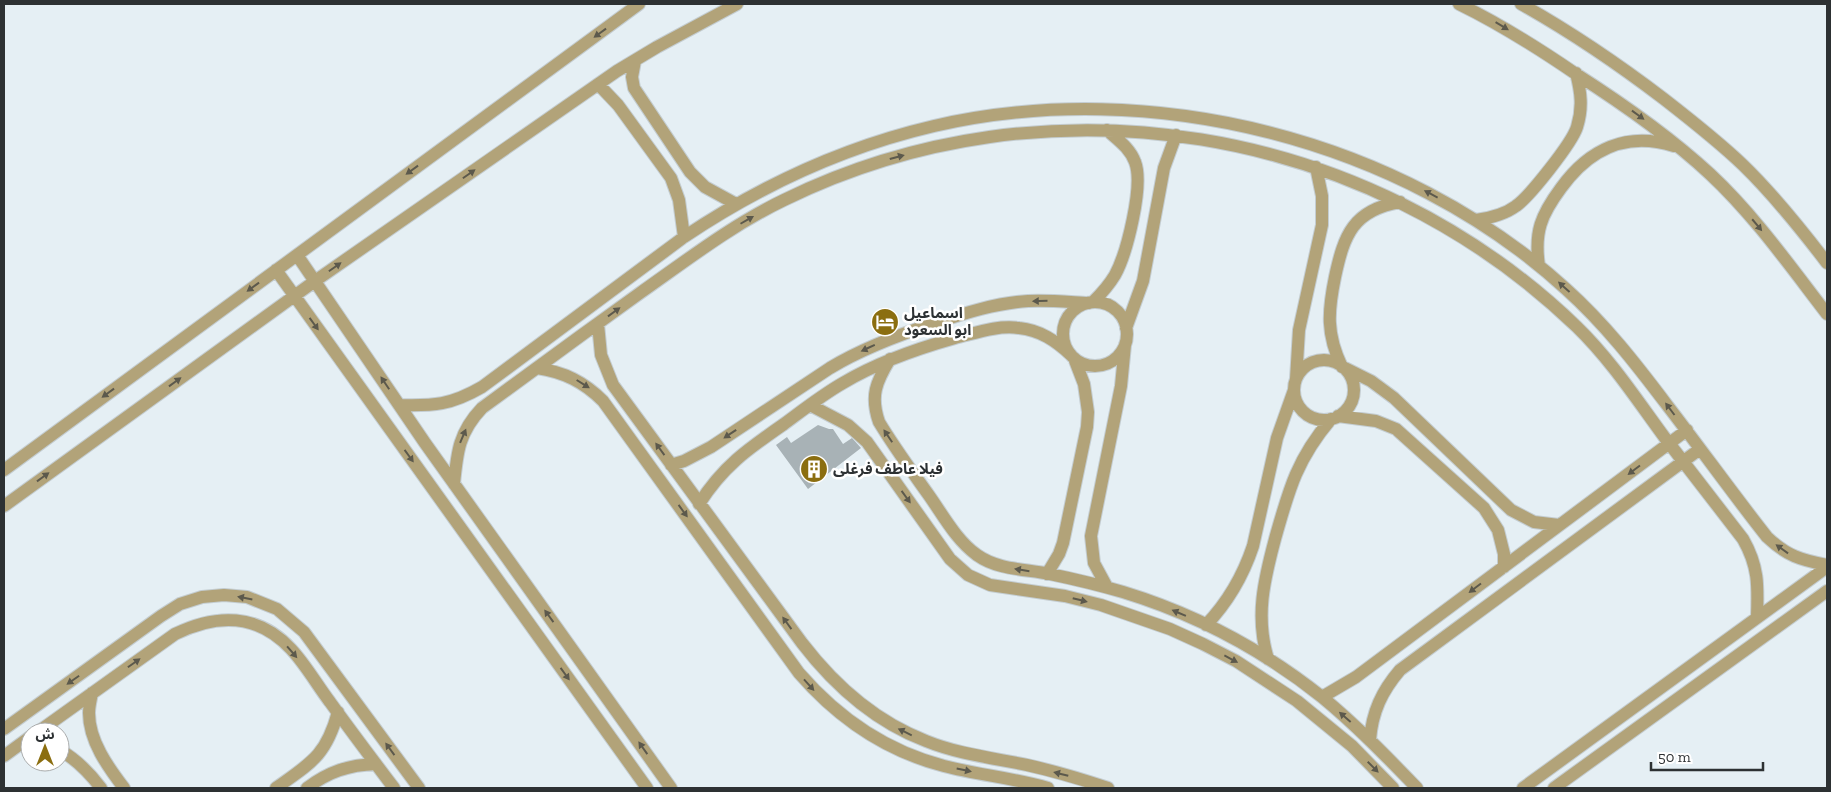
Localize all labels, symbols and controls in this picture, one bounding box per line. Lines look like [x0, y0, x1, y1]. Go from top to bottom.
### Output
one-way arrow [1495, 22, 1508, 31]
one-way arrow [594, 27, 607, 38]
one-way arrow [1631, 110, 1645, 120]
one-way arrow [889, 152, 904, 160]
one-way arrow [405, 165, 419, 175]
one-way arrow [462, 169, 476, 179]
one-way arrow [1423, 190, 1438, 198]
one-way arrow [741, 215, 754, 224]
one-way arrow [1751, 219, 1762, 232]
one-way arrow [329, 262, 342, 272]
one-way arrow [1558, 281, 1570, 293]
one-way arrow [246, 282, 260, 292]
one-way arrow [1032, 297, 1048, 305]
place label: اسماعيل ابو السعود [904, 304, 971, 339]
one-way arrow [607, 307, 621, 317]
hotel icon: اسماعيل ابو السعود [870, 307, 900, 337]
one-way arrow [309, 317, 319, 331]
one-way arrow [861, 344, 875, 352]
one-way arrow [380, 376, 389, 390]
one-way arrow [168, 377, 182, 387]
one-way arrow [576, 379, 589, 389]
one-way arrow [101, 388, 115, 398]
one-way arrow [1665, 402, 1675, 416]
one-way arrow [459, 429, 467, 443]
one-way arrow [883, 429, 893, 443]
one-way arrow [724, 430, 737, 439]
one-way arrow [655, 442, 665, 456]
one-way arrow [404, 449, 414, 463]
building icon: فيلا عاطف فرغلى [799, 454, 829, 484]
place label: فيلا عاطف فرغلى [833, 460, 943, 478]
one-way arrow [1627, 465, 1641, 475]
one-way arrow [36, 472, 50, 482]
one-way arrow [901, 490, 911, 504]
one-way arrow [678, 504, 688, 518]
one-way arrow [1775, 544, 1789, 554]
one-way arrow [1014, 565, 1030, 573]
one-way arrow [1468, 583, 1482, 593]
one-way arrow [237, 594, 252, 602]
one-way arrow [1072, 596, 1087, 604]
one-way arrow [1172, 608, 1186, 616]
one-way arrow [544, 609, 554, 623]
one-way arrow [782, 616, 792, 630]
one-way arrow [287, 645, 298, 658]
one-way arrow [1224, 654, 1238, 663]
one-way arrow [127, 658, 141, 668]
one-way arrow [560, 667, 570, 681]
one-way arrow [66, 675, 80, 685]
one-way arrow [803, 678, 815, 690]
one-way arrow [1340, 711, 1352, 723]
north arrow [20, 722, 70, 772]
text: ش [35, 726, 55, 743]
one-way arrow [898, 727, 912, 735]
scale bar [1651, 740, 1764, 772]
one-way arrow [385, 742, 395, 756]
one-way arrow [638, 742, 648, 755]
text: 50 m [1658, 748, 1691, 766]
one-way arrow [1367, 761, 1379, 773]
one-way arrow [956, 766, 971, 774]
one-way arrow [1054, 770, 1069, 778]

